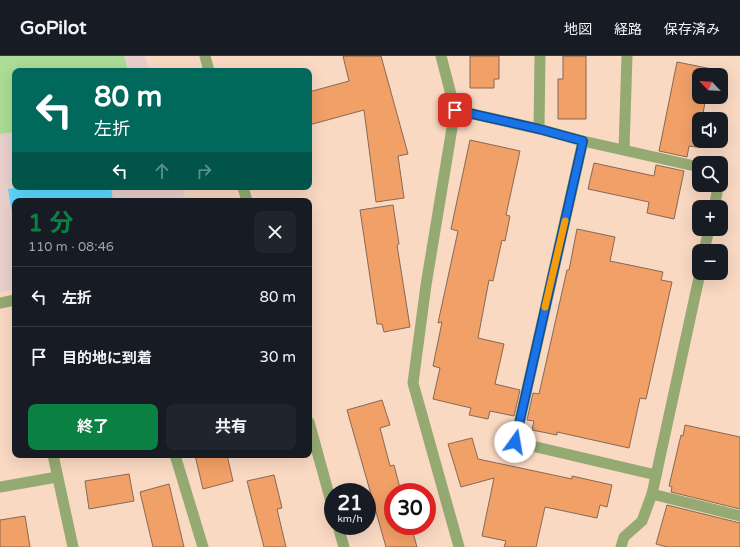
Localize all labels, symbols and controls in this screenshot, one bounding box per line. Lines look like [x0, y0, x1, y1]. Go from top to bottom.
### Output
text: GoPilot [20, 17, 86, 39]
text: 地図 [564, 21, 592, 38]
text: 経路 [614, 21, 642, 38]
text: 保存済み [664, 21, 720, 38]
north arrow [692, 68, 728, 104]
map controls [692, 68, 728, 280]
text: 80 m [94, 80, 162, 114]
icon: left [28, 84, 80, 136]
pin [438, 93, 472, 127]
icon: arrive [444, 99, 466, 121]
button: sound [692, 112, 728, 148]
text: 左折 [94, 118, 130, 140]
button: search [692, 156, 728, 192]
icon: left [109, 160, 131, 182]
icon: ahead [151, 160, 173, 182]
icon: right [193, 160, 215, 182]
button: + [692, 200, 728, 236]
text: 1 分 [28, 209, 73, 238]
button: close [254, 211, 296, 253]
text: 110 m · 08:46 [28, 239, 114, 255]
button: − [692, 244, 728, 280]
icon: left [28, 286, 50, 308]
text: 80 m [259, 288, 296, 306]
text: 左折 [62, 289, 92, 307]
icon: arrive [28, 346, 50, 368]
text: 30 m [259, 348, 296, 366]
text: 目的地に到着 [62, 349, 152, 367]
button: 終了 [28, 404, 158, 450]
button: 共有 [166, 404, 296, 450]
position arrow [494, 421, 536, 463]
speed limit sign: 30 [384, 483, 436, 535]
text: 21 [337, 492, 363, 516]
text: km/h [337, 513, 363, 525]

